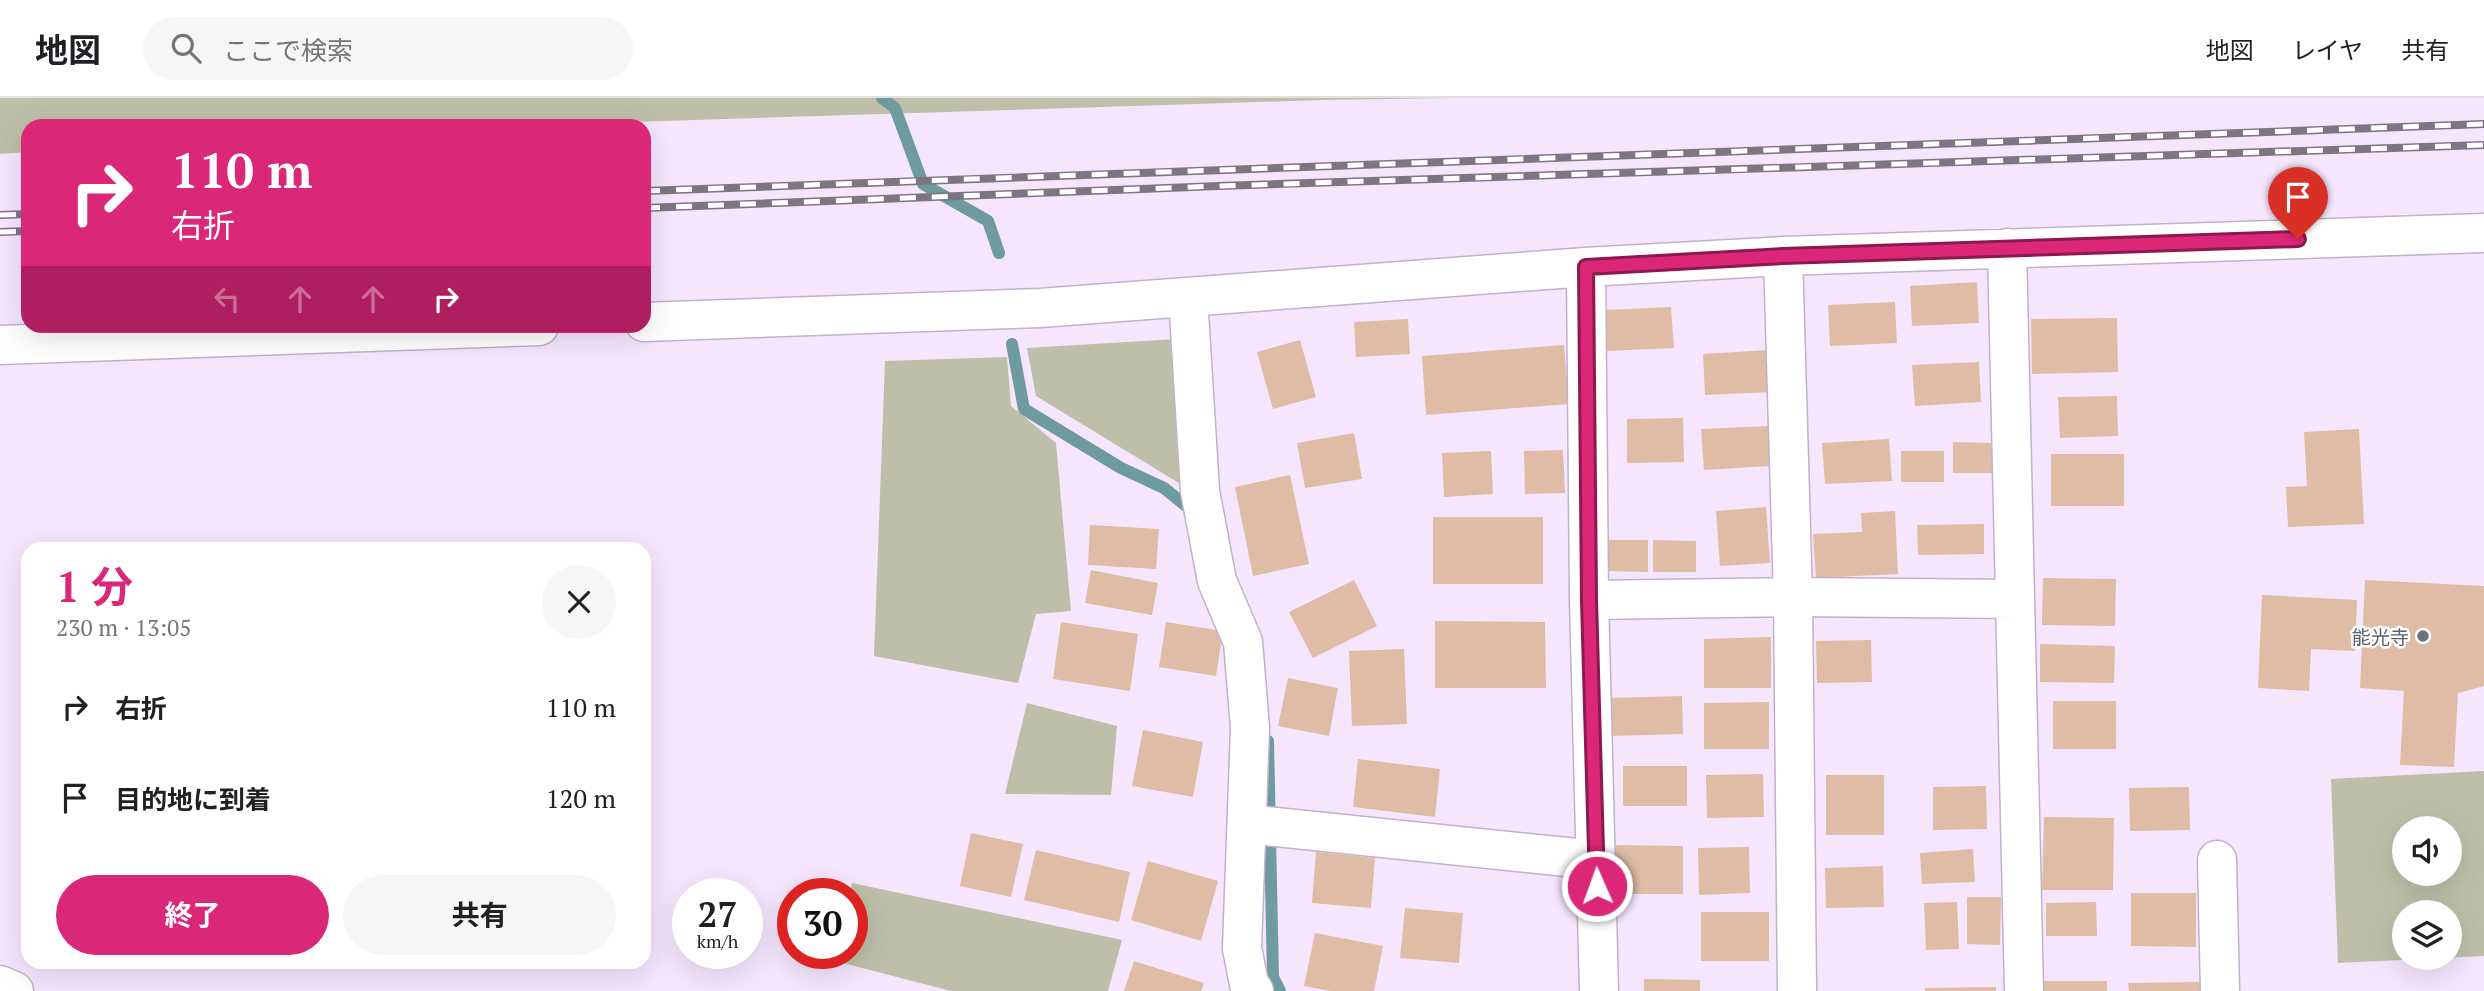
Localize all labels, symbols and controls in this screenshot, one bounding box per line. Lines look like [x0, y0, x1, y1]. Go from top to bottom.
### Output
search box [143, 17, 633, 80]
text: 地図 [35, 28, 101, 71]
icon: search [167, 29, 205, 67]
text: ここで検索 [223, 33, 353, 67]
text: 地図 [2206, 34, 2254, 66]
text: レイヤ [2292, 34, 2363, 66]
text: 共有 [2401, 34, 2449, 66]
text: 110 m [171, 137, 313, 202]
icon: right [56, 147, 147, 238]
pin [2268, 167, 2328, 239]
icon: arrive [2279, 178, 2317, 216]
text: 右折 [171, 204, 235, 246]
icon: left [208, 280, 246, 318]
icon: ahead [281, 280, 319, 318]
icon: ahead [354, 280, 392, 318]
icon: right [427, 280, 465, 318]
text: 1 分 [56, 558, 133, 614]
button: close [542, 565, 616, 639]
text: 230 m · 13:05 [56, 612, 191, 643]
place label: 能光寺 [2352, 624, 2409, 649]
marker: 能光寺 [2415, 628, 2431, 644]
icon: right [56, 688, 94, 726]
text: 110 m [546, 690, 616, 724]
text: 右折 [115, 691, 167, 725]
icon: arrive [56, 779, 94, 817]
text: 120 m [546, 781, 616, 815]
text: 目的地に到着 [115, 782, 271, 816]
map controls [2392, 816, 2462, 970]
button: sound [2392, 816, 2462, 886]
position arrow [1560, 849, 1634, 923]
button: 終了 [56, 875, 329, 955]
button: 共有 [343, 875, 616, 955]
speed limit sign: 30 [777, 878, 868, 969]
text: 27 [698, 891, 737, 937]
button: layers [2392, 900, 2462, 970]
text: km/h [697, 929, 738, 953]

